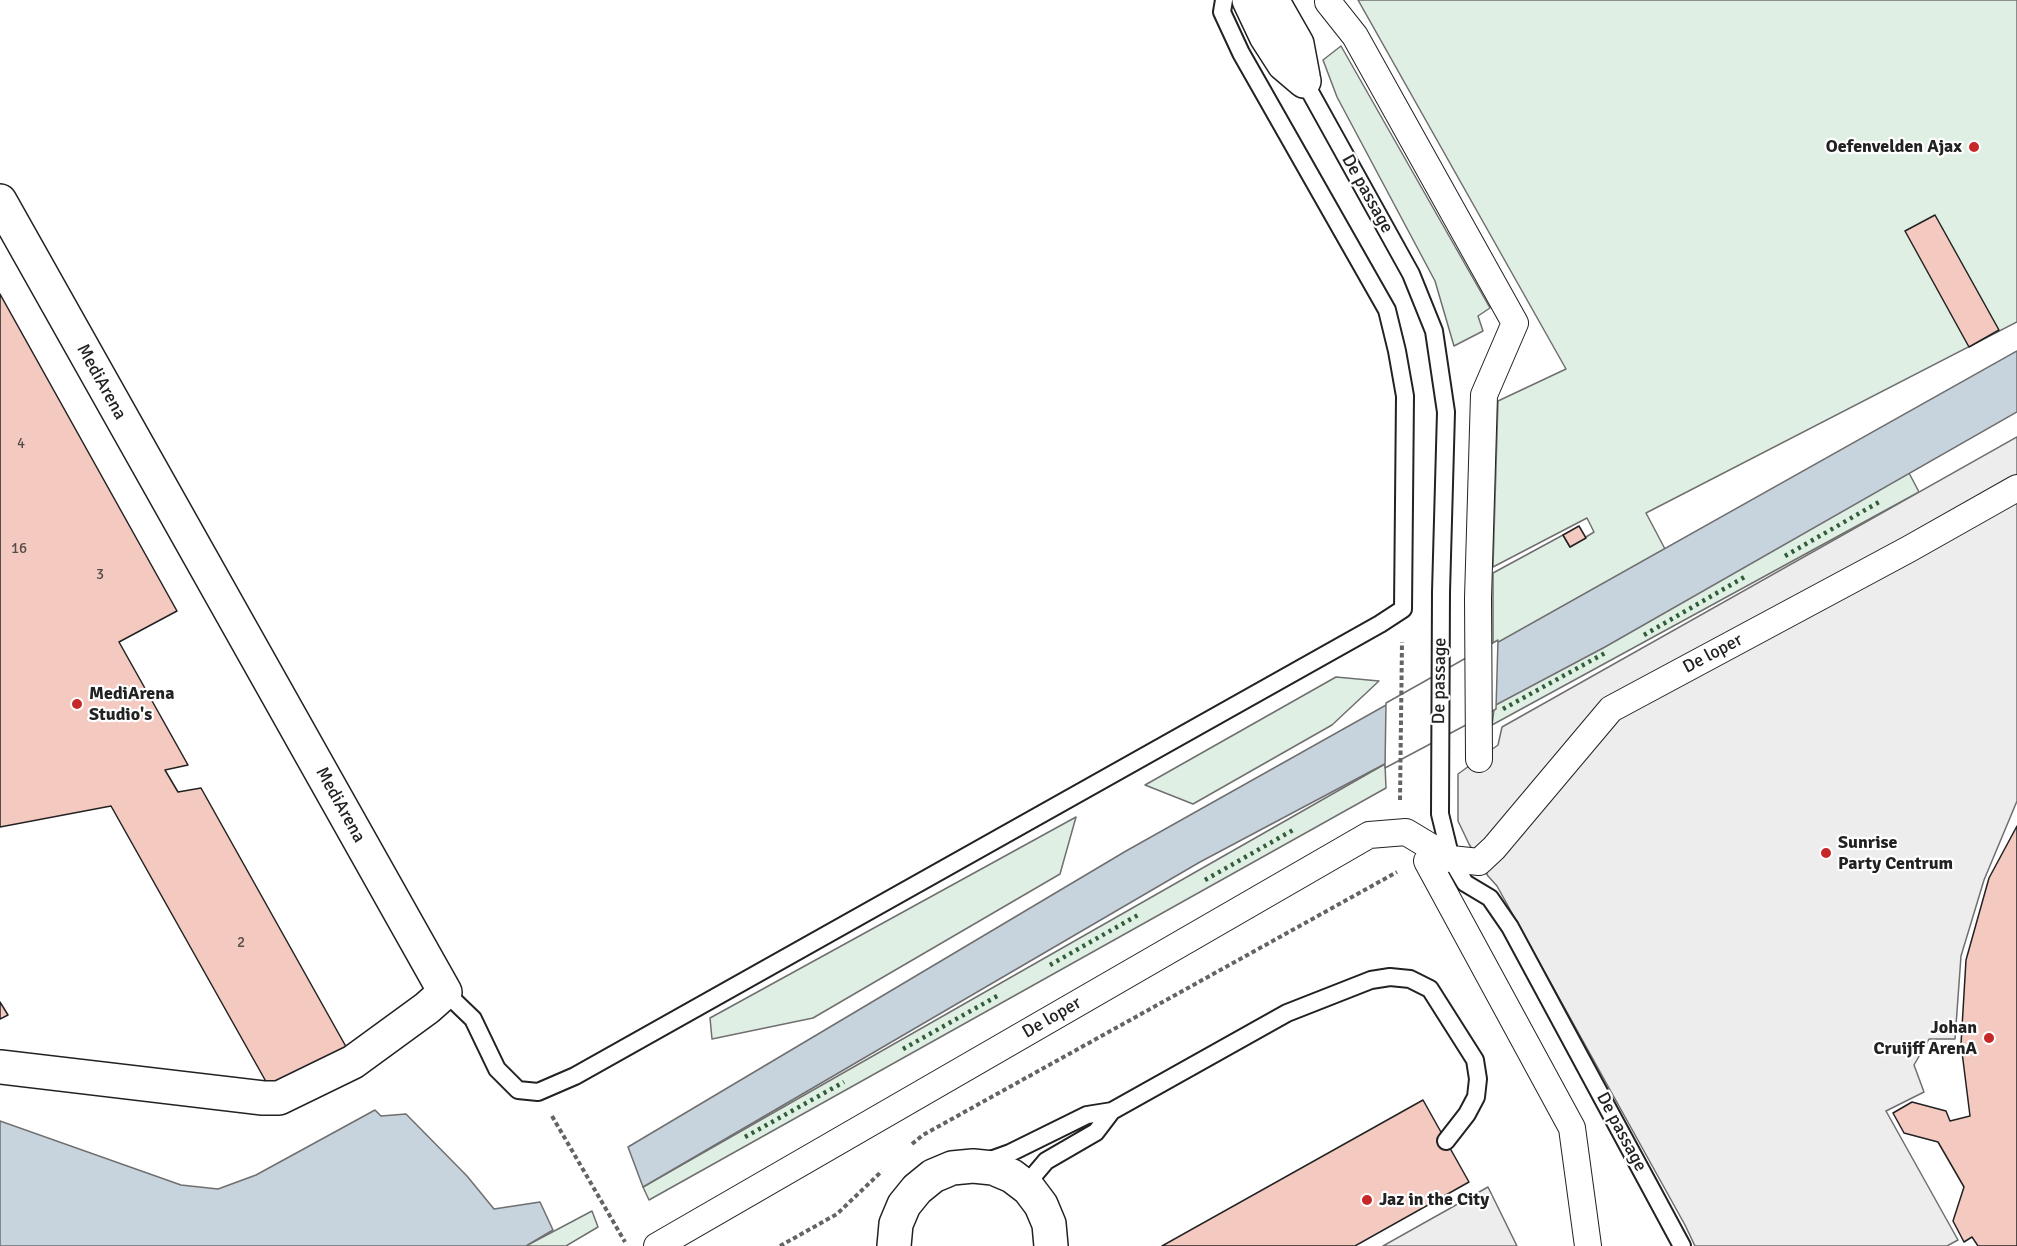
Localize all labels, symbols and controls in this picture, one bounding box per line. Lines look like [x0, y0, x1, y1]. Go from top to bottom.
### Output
place label: Oefenvelden Ajax [1826, 136, 1962, 158]
marker: Oefenvelden Ajax [1967, 140, 1981, 154]
street label: De passage [1337, 151, 1397, 237]
street label: MediArena [71, 340, 131, 424]
house number: 4 [17, 435, 25, 453]
house number: 16 [11, 540, 27, 558]
house number: 3 [96, 566, 104, 584]
street label: De loper [1680, 629, 1746, 679]
street label: De passage [1428, 638, 1452, 724]
place label: MediArena Studio's [89, 683, 174, 726]
marker: MediArena Studio's [70, 697, 84, 711]
street label: MediArena [310, 763, 370, 847]
place label: Sunrise Party Centrum [1838, 832, 1953, 874]
marker: Sunrise Party Centrum [1819, 846, 1833, 860]
house number: 2 [237, 934, 245, 952]
street label: De loper [1019, 993, 1085, 1043]
place label: Johan Cruijff ArenA [1874, 1017, 1977, 1060]
marker: Johan Cruijff ArenA [1982, 1031, 1996, 1045]
street label: De passage [1591, 1089, 1651, 1175]
place label: Jaz in the City [1379, 1189, 1489, 1211]
marker: Jaz in the City [1360, 1193, 1374, 1207]

